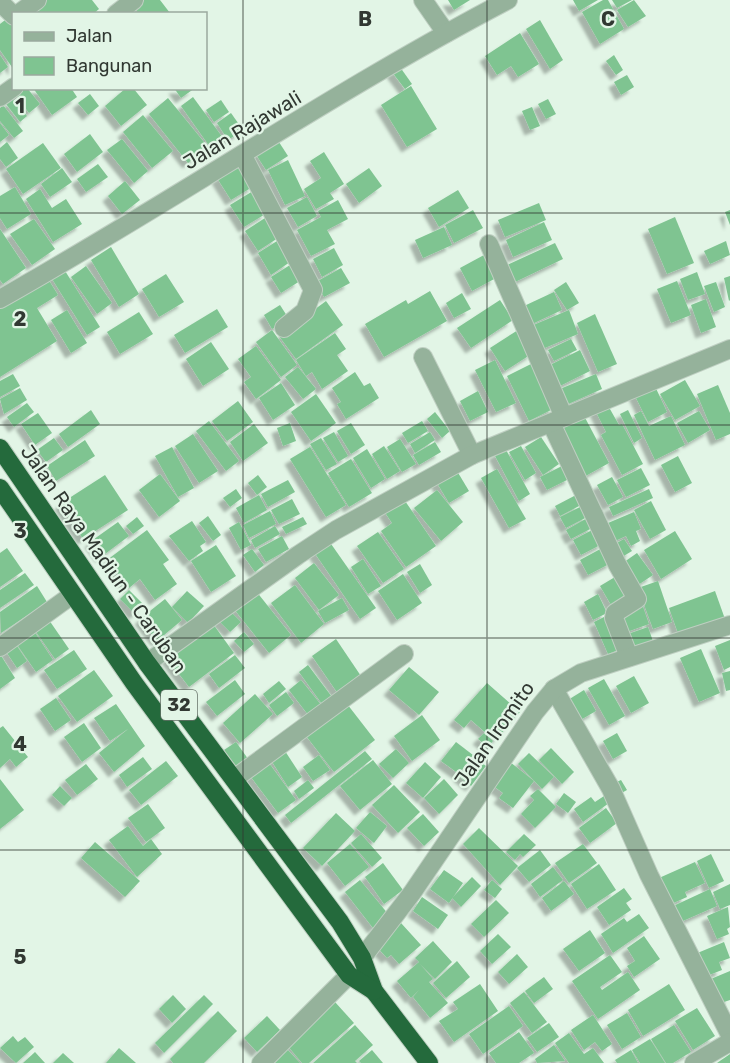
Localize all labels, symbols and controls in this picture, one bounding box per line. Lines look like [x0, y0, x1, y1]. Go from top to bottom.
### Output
text: B [358, 7, 372, 31]
text: C [601, 7, 615, 31]
legend [12, 12, 207, 90]
text: Jalan [66, 25, 113, 47]
text: Bangunan [66, 55, 152, 77]
street label: Jalan Rajawali [179, 85, 305, 175]
text: 1 [15, 94, 25, 118]
text: 2 [14, 307, 27, 331]
street label: Jalan Raya Madiun - Caruban [16, 440, 192, 678]
text: 3 [13, 519, 27, 543]
street label: Jalan Iromito [449, 677, 539, 791]
road number: 32 [161, 690, 197, 720]
text: 4 [13, 732, 27, 756]
text: 5 [14, 945, 27, 969]

